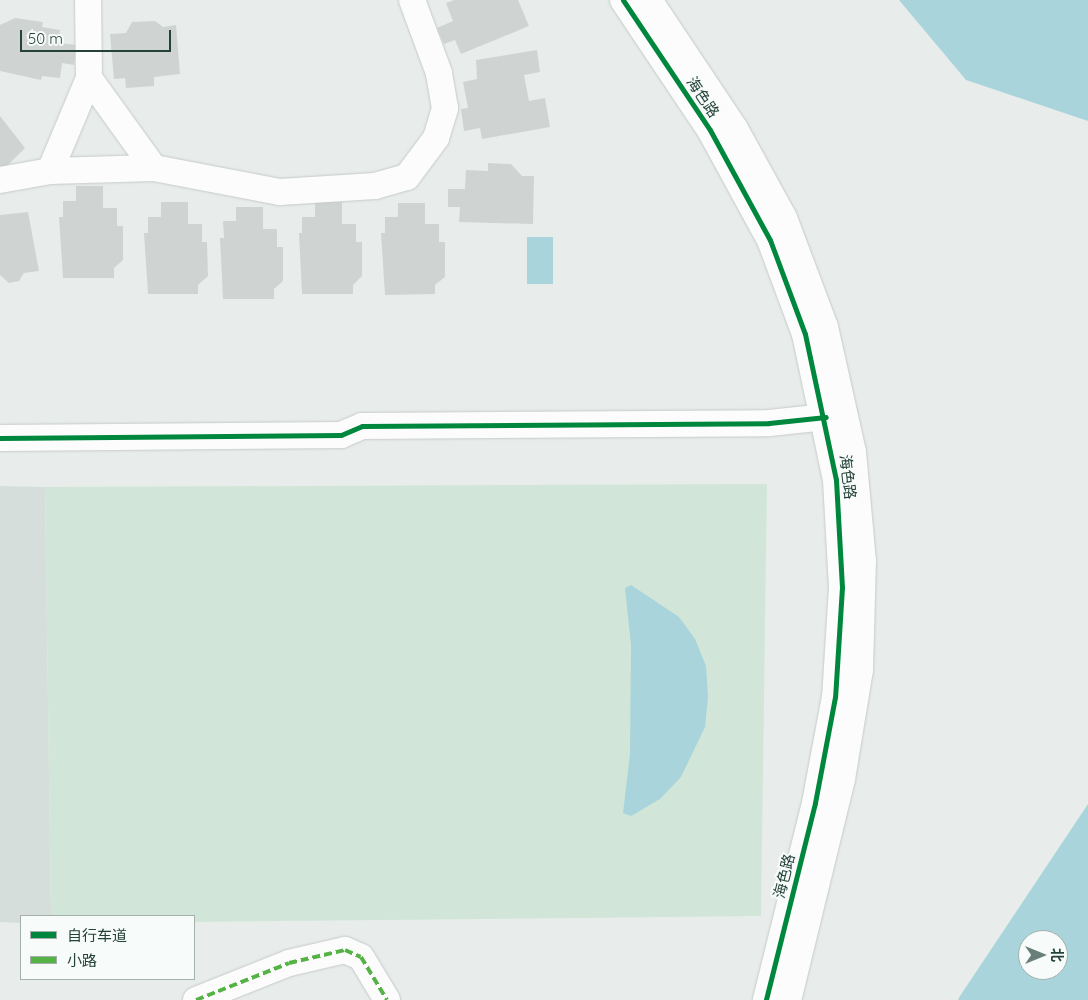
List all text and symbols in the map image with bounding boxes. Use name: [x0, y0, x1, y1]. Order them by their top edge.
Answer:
scale bar: [22, 20, 174, 52]
text: 50 m: [28, 29, 63, 48]
street label: 海色路: [683, 73, 723, 121]
street label: 海色路: [836, 454, 860, 500]
street label: 海色路: [770, 852, 798, 900]
legend: [20, 915, 195, 980]
text: 自行车道: [67, 926, 127, 945]
north arrow: [1018, 930, 1068, 980]
text: 北: [1048, 948, 1066, 962]
text: 小路: [67, 951, 97, 970]

